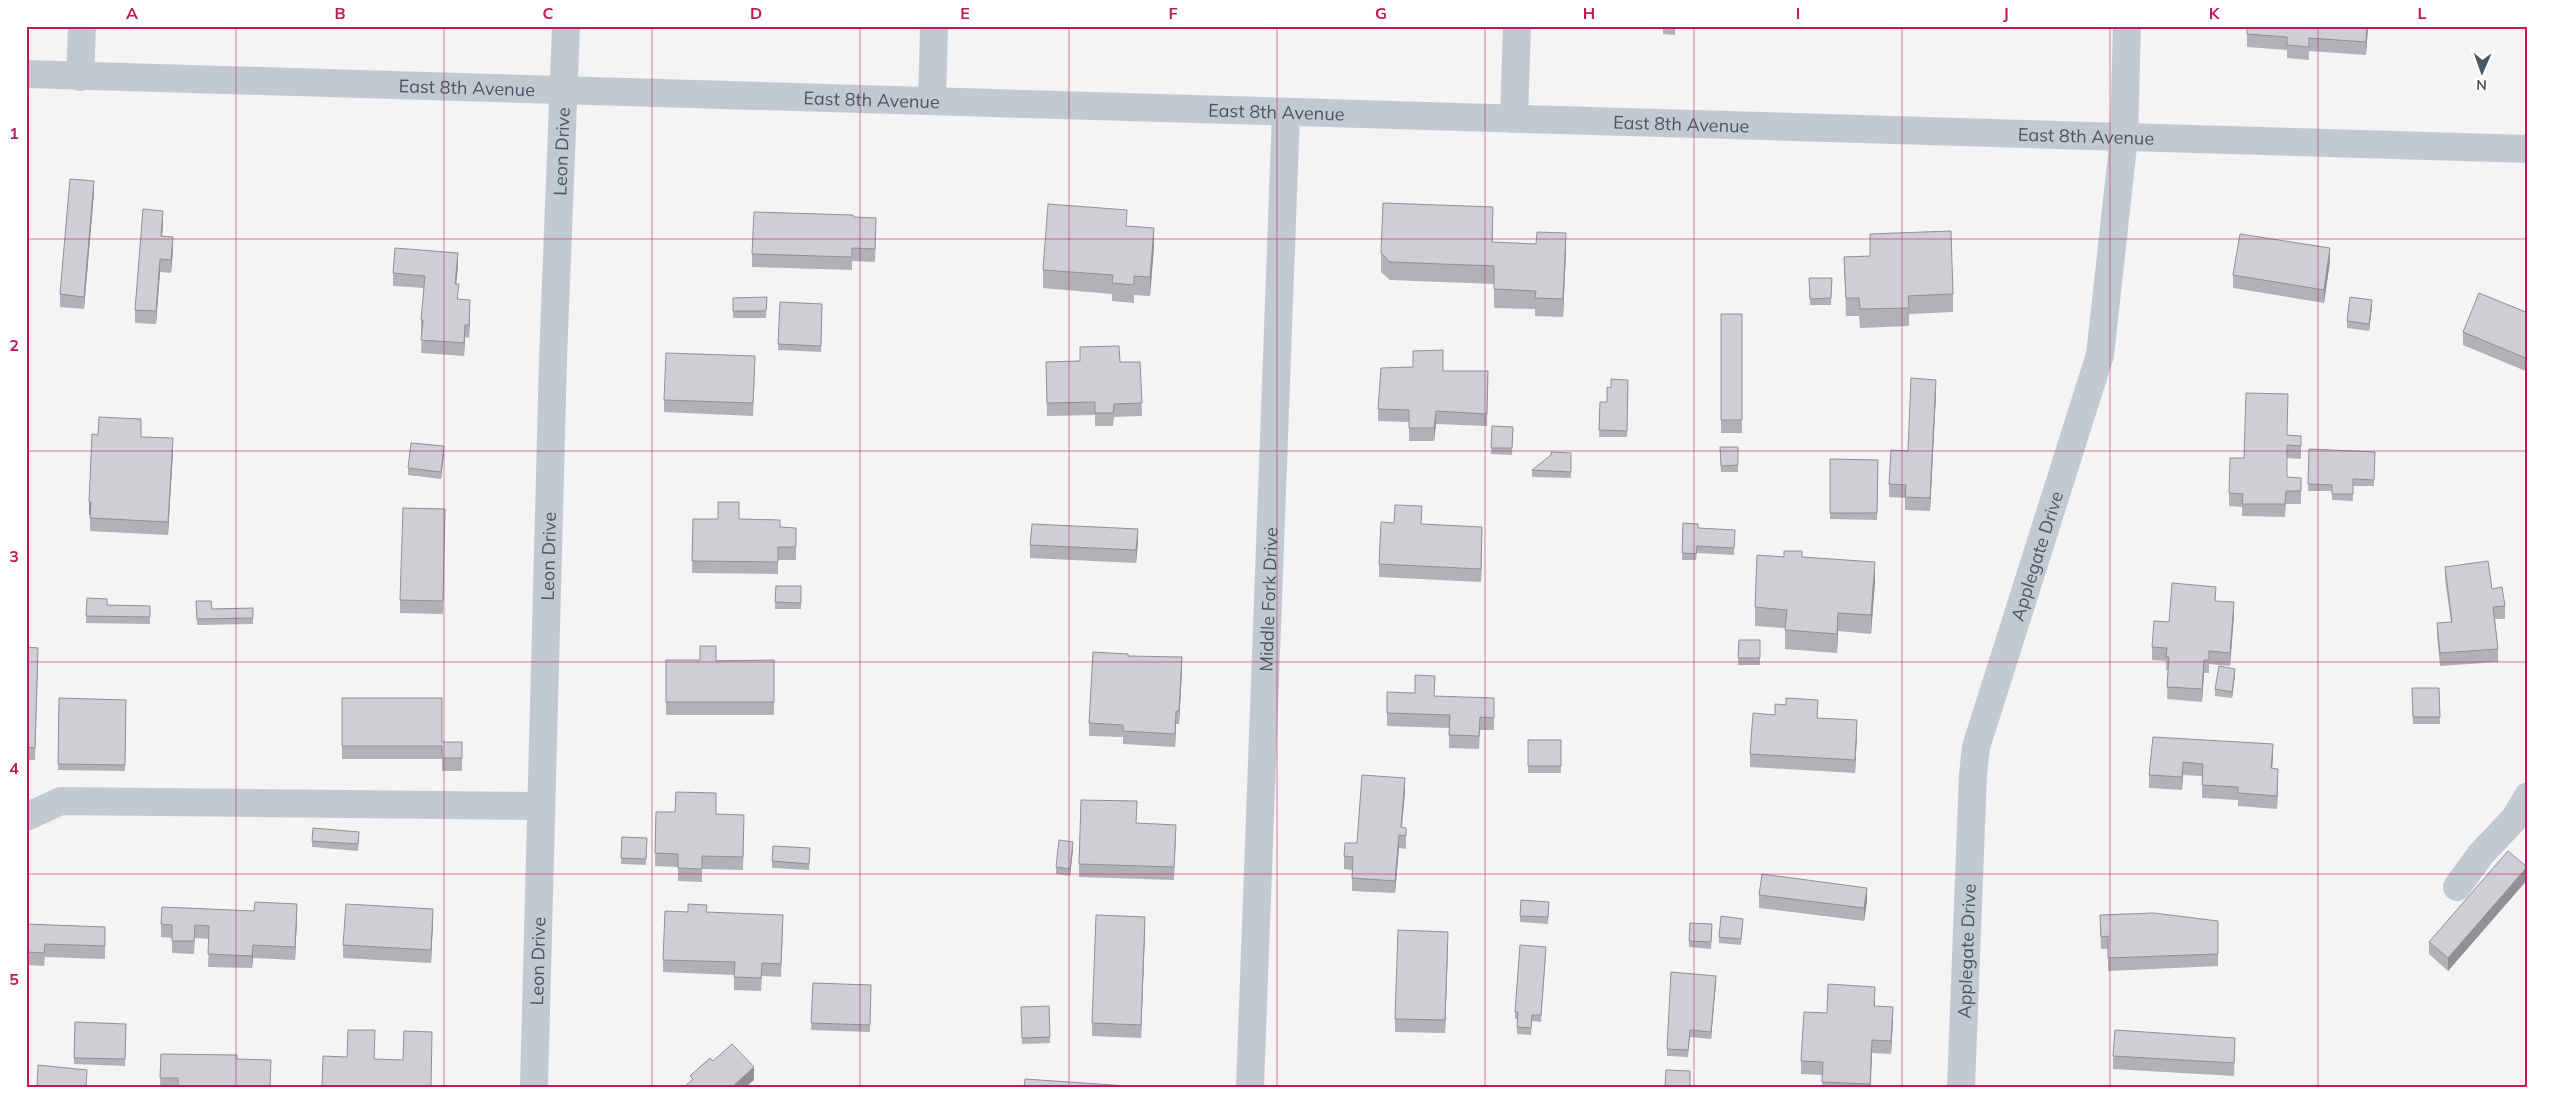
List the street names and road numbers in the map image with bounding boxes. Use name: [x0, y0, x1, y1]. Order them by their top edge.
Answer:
street label: East 8th Avenue: [398, 74, 535, 101]
street label: East 8th Avenue: [803, 86, 940, 113]
street label: East 8th Avenue: [1208, 98, 1345, 125]
street label: Leon Drive: [548, 107, 574, 196]
street label: East 8th Avenue: [1613, 110, 1750, 137]
street label: East 8th Avenue: [2018, 122, 2155, 149]
street label: Applegate Drive: [2005, 488, 2068, 624]
street label: Leon Drive: [535, 512, 561, 601]
street label: Middle Fork Drive: [1254, 527, 1282, 672]
street label: Applegate Drive: [1952, 883, 1980, 1019]
street label: Leon Drive: [525, 916, 550, 1006]

